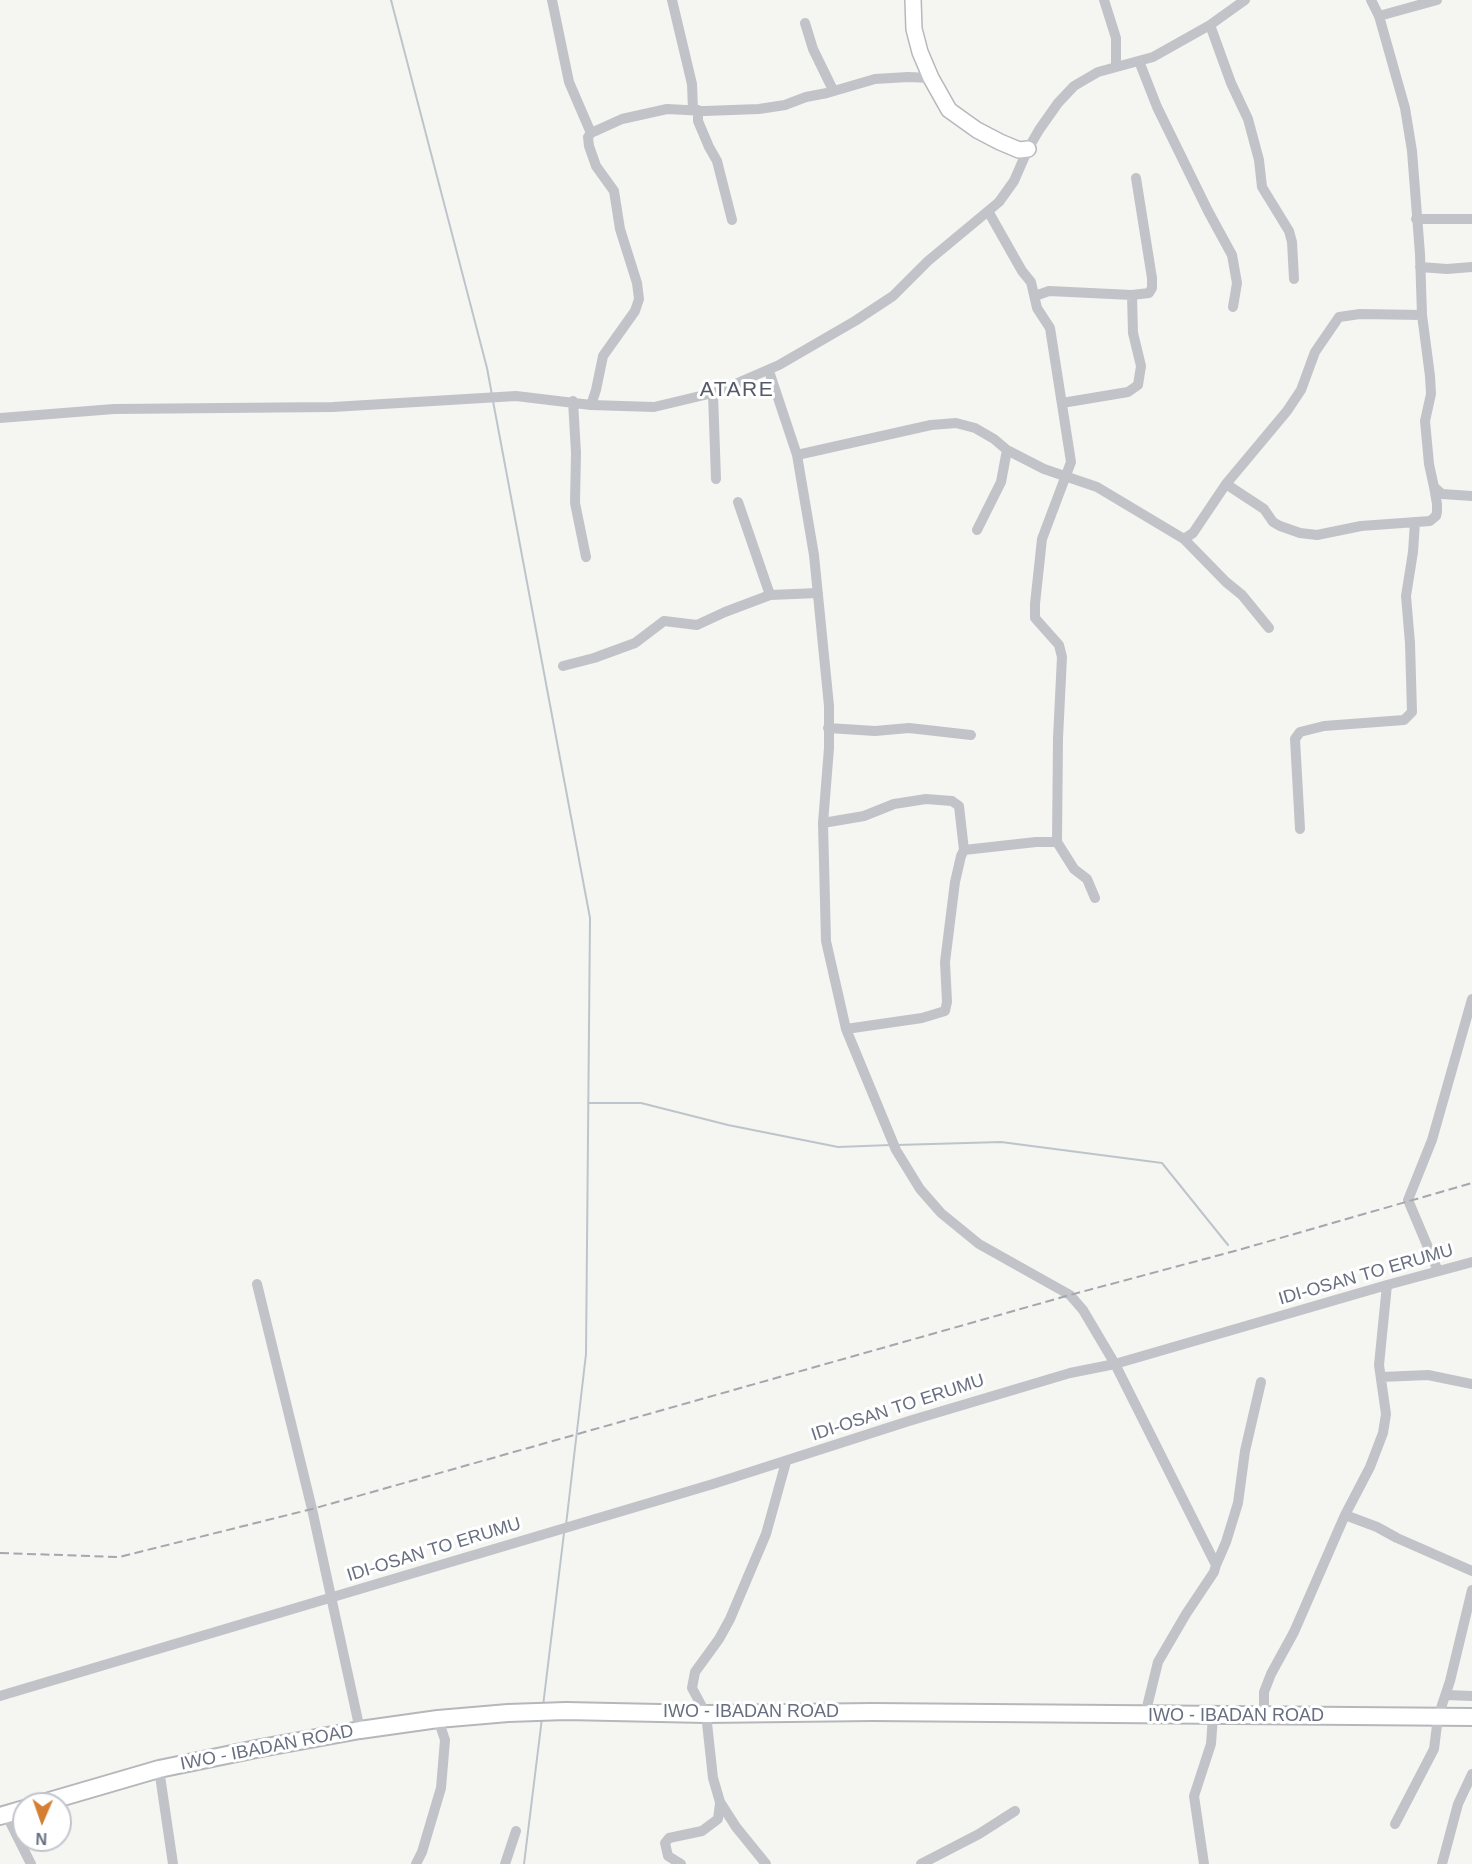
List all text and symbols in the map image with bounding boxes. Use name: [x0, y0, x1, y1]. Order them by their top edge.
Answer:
district label: ATARE: [700, 377, 774, 403]
street label: IDI-OSAN TO ERUMU: [1276, 1240, 1456, 1310]
street label: IDI-OSAN TO ERUMU: [809, 1370, 987, 1446]
street label: IDI-OSAN TO ERUMU: [344, 1513, 524, 1587]
street label: IWO - IBADAN ROAD: [663, 1701, 839, 1723]
street label: IWO - IBADAN ROAD: [1148, 1705, 1324, 1727]
street label: IWO - IBADAN ROAD: [179, 1721, 355, 1775]
north arrow: [12, 1792, 72, 1852]
text: N: [35, 1830, 47, 1847]

